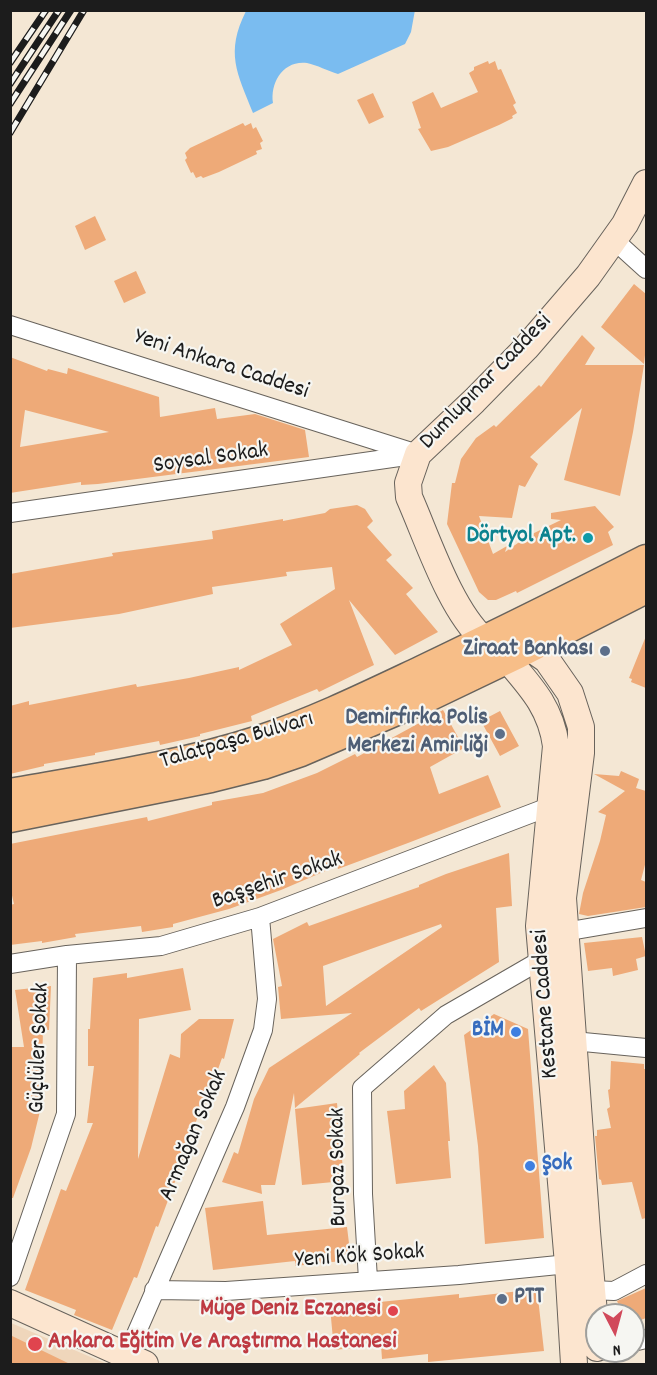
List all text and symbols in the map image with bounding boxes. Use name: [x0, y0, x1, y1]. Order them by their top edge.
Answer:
street label: Dumlupınar Caddesi: [415, 309, 559, 457]
street label: Yeni Ankara Caddesi: [130, 324, 312, 408]
street label: Soysal Sokak: [152, 438, 270, 482]
place label: Dörtyol Apt.: [467, 524, 576, 552]
marker: Dörtyol Apt.: [581, 531, 595, 545]
place label: Ziraat Bankası: [463, 637, 593, 665]
marker: Ziraat Bankası: [598, 644, 612, 658]
street label: Talatpaşa Bulvarı: [157, 706, 317, 778]
place label: Demirfırka Polis Merkezi Amirliği: [345, 706, 488, 762]
marker: Demirfırka Polis Merkezi Amirliği: [493, 727, 507, 741]
street label: Başşehir Sokak: [209, 846, 347, 918]
street label: Kestane Caddesi: [527, 928, 567, 1080]
street label: Güçlüler Sokak: [24, 982, 58, 1114]
place label: BİM: [472, 1018, 504, 1046]
marker: BİM: [509, 1025, 523, 1039]
street label: Armağan Sokak: [154, 1066, 236, 1206]
street label: Burgaz Sokak: [325, 1107, 355, 1227]
place label: Şok: [542, 1152, 572, 1180]
marker: Şok: [523, 1159, 537, 1173]
street label: Yeni Kök Sokak: [294, 1239, 426, 1277]
place label: PTT: [514, 1285, 544, 1313]
marker: PTT: [495, 1292, 509, 1306]
place label: Müge Deniz Eczanesi: [200, 1297, 381, 1325]
north arrow: [585, 1303, 645, 1363]
marker: Müge Deniz Eczanesi: [386, 1304, 400, 1318]
place label: Ankara Eğitim Ve Araştırma Hastanesi: [48, 1330, 397, 1358]
marker: Ankara Eğitim Ve Araştırma Hastanesi: [26, 1335, 44, 1353]
text: N: [612, 1338, 622, 1361]

